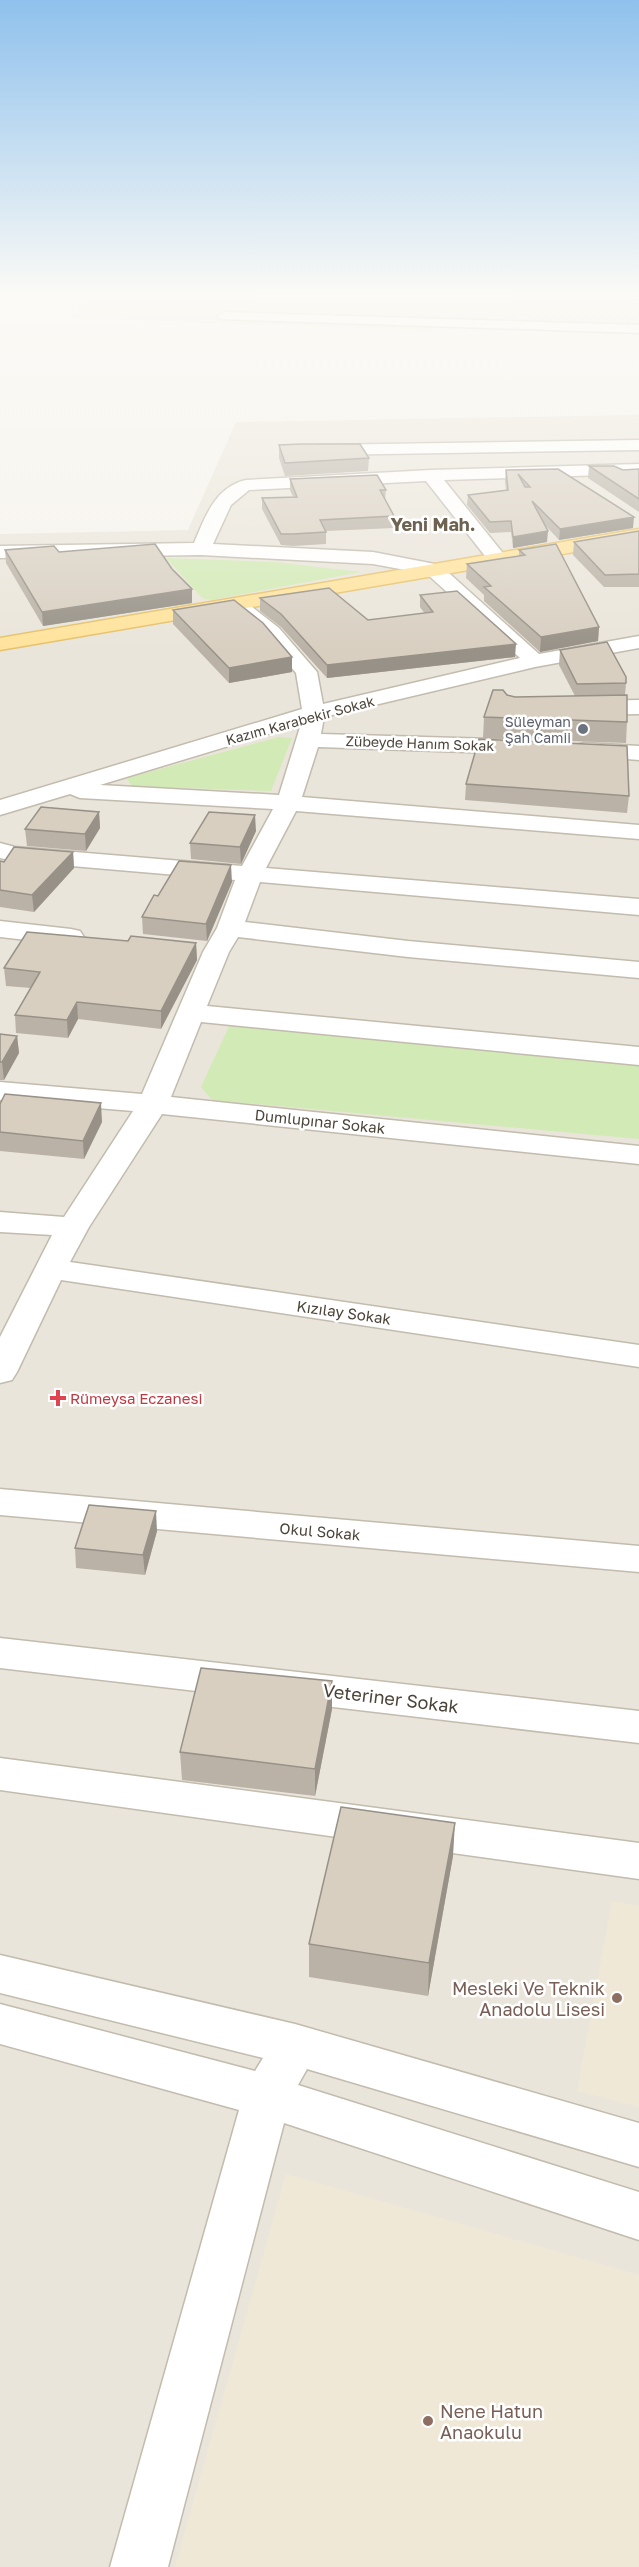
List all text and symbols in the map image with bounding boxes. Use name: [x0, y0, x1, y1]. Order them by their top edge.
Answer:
district label: Yeni Mah.: [390, 513, 476, 535]
street label: Kazım Karabekir Sokak: [224, 692, 376, 748]
place label: Süleyman Şah Camii: [505, 713, 571, 746]
marker: Süleyman Şah Camii: [576, 722, 590, 736]
street label: Zübeyde Hanım Sokak: [345, 732, 495, 754]
street label: Dumlupınar Sokak: [254, 1105, 387, 1137]
street label: Kızılay Sokak: [296, 1296, 393, 1328]
place label: Rümeysa Eczanesi: [70, 1389, 202, 1407]
marker: Rümeysa Eczanesi: [51, 1391, 65, 1405]
street label: Okul Sokak: [279, 1519, 362, 1544]
street label: Veteriner Sokak: [322, 1679, 460, 1717]
place label: Mesleki Ve Teknik Anadolu Lisesi: [452, 1977, 605, 2020]
marker: Mesleki Ve Teknik Anadolu Lisesi: [610, 1991, 624, 2005]
place label: Nene Hatun Anaokulu: [440, 2400, 543, 2443]
marker: Nene Hatun Anaokulu: [421, 2414, 435, 2428]

